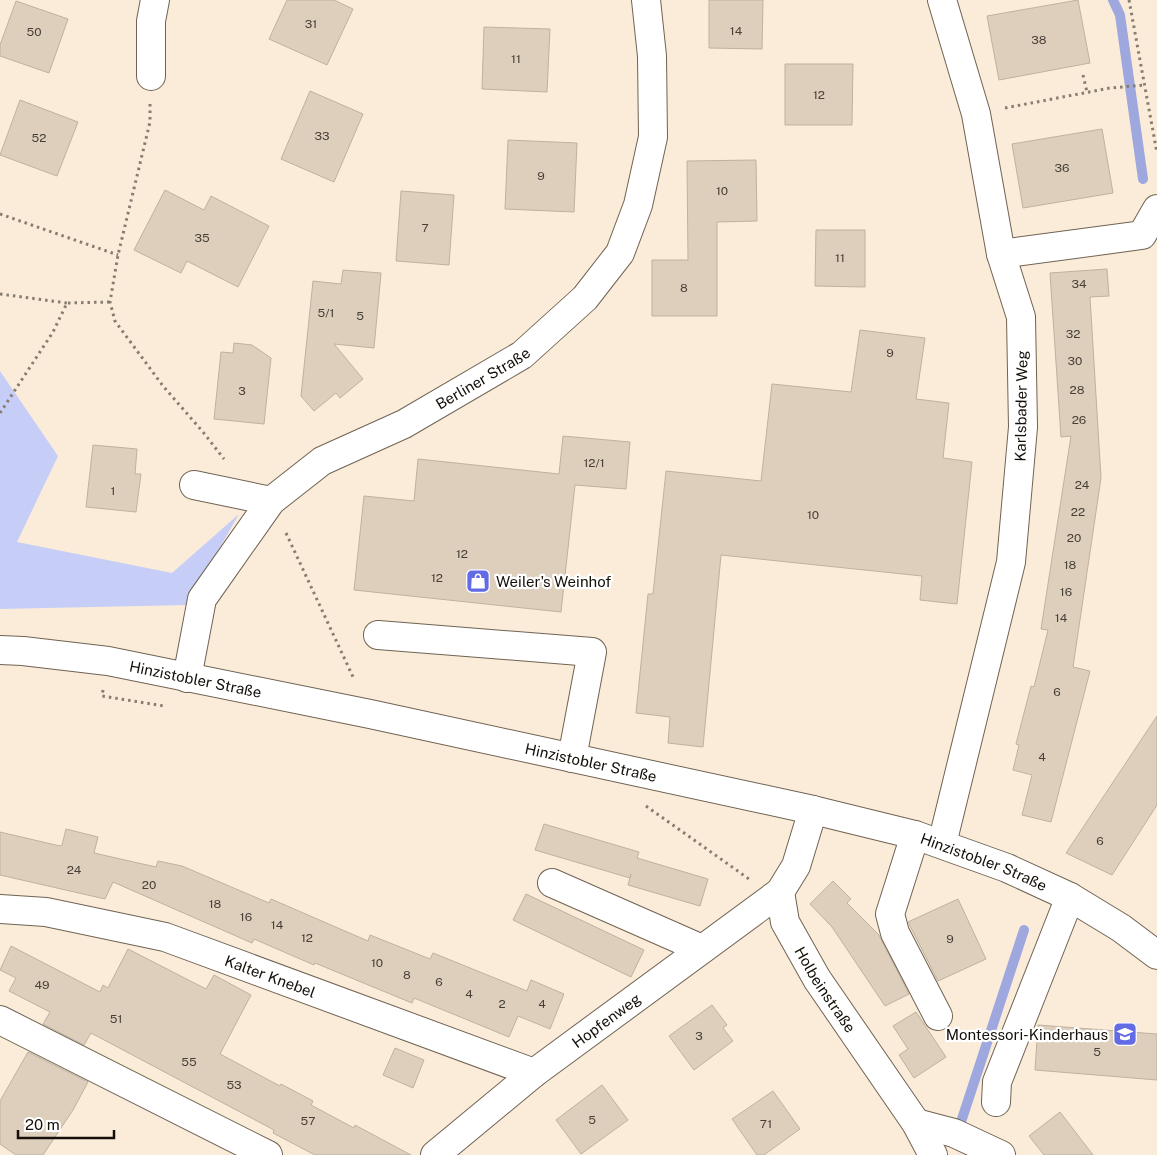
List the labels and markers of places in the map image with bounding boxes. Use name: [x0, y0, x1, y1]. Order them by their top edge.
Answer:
shop icon: Weiler's Weinhof: [465, 568, 491, 594]
place label: Weiler's Weinhof: [496, 573, 611, 590]
school or university icon: Montessori-Kinderhaus: [1112, 1021, 1138, 1047]
place label: Montessori-Kinderhaus: [946, 1026, 1108, 1043]

